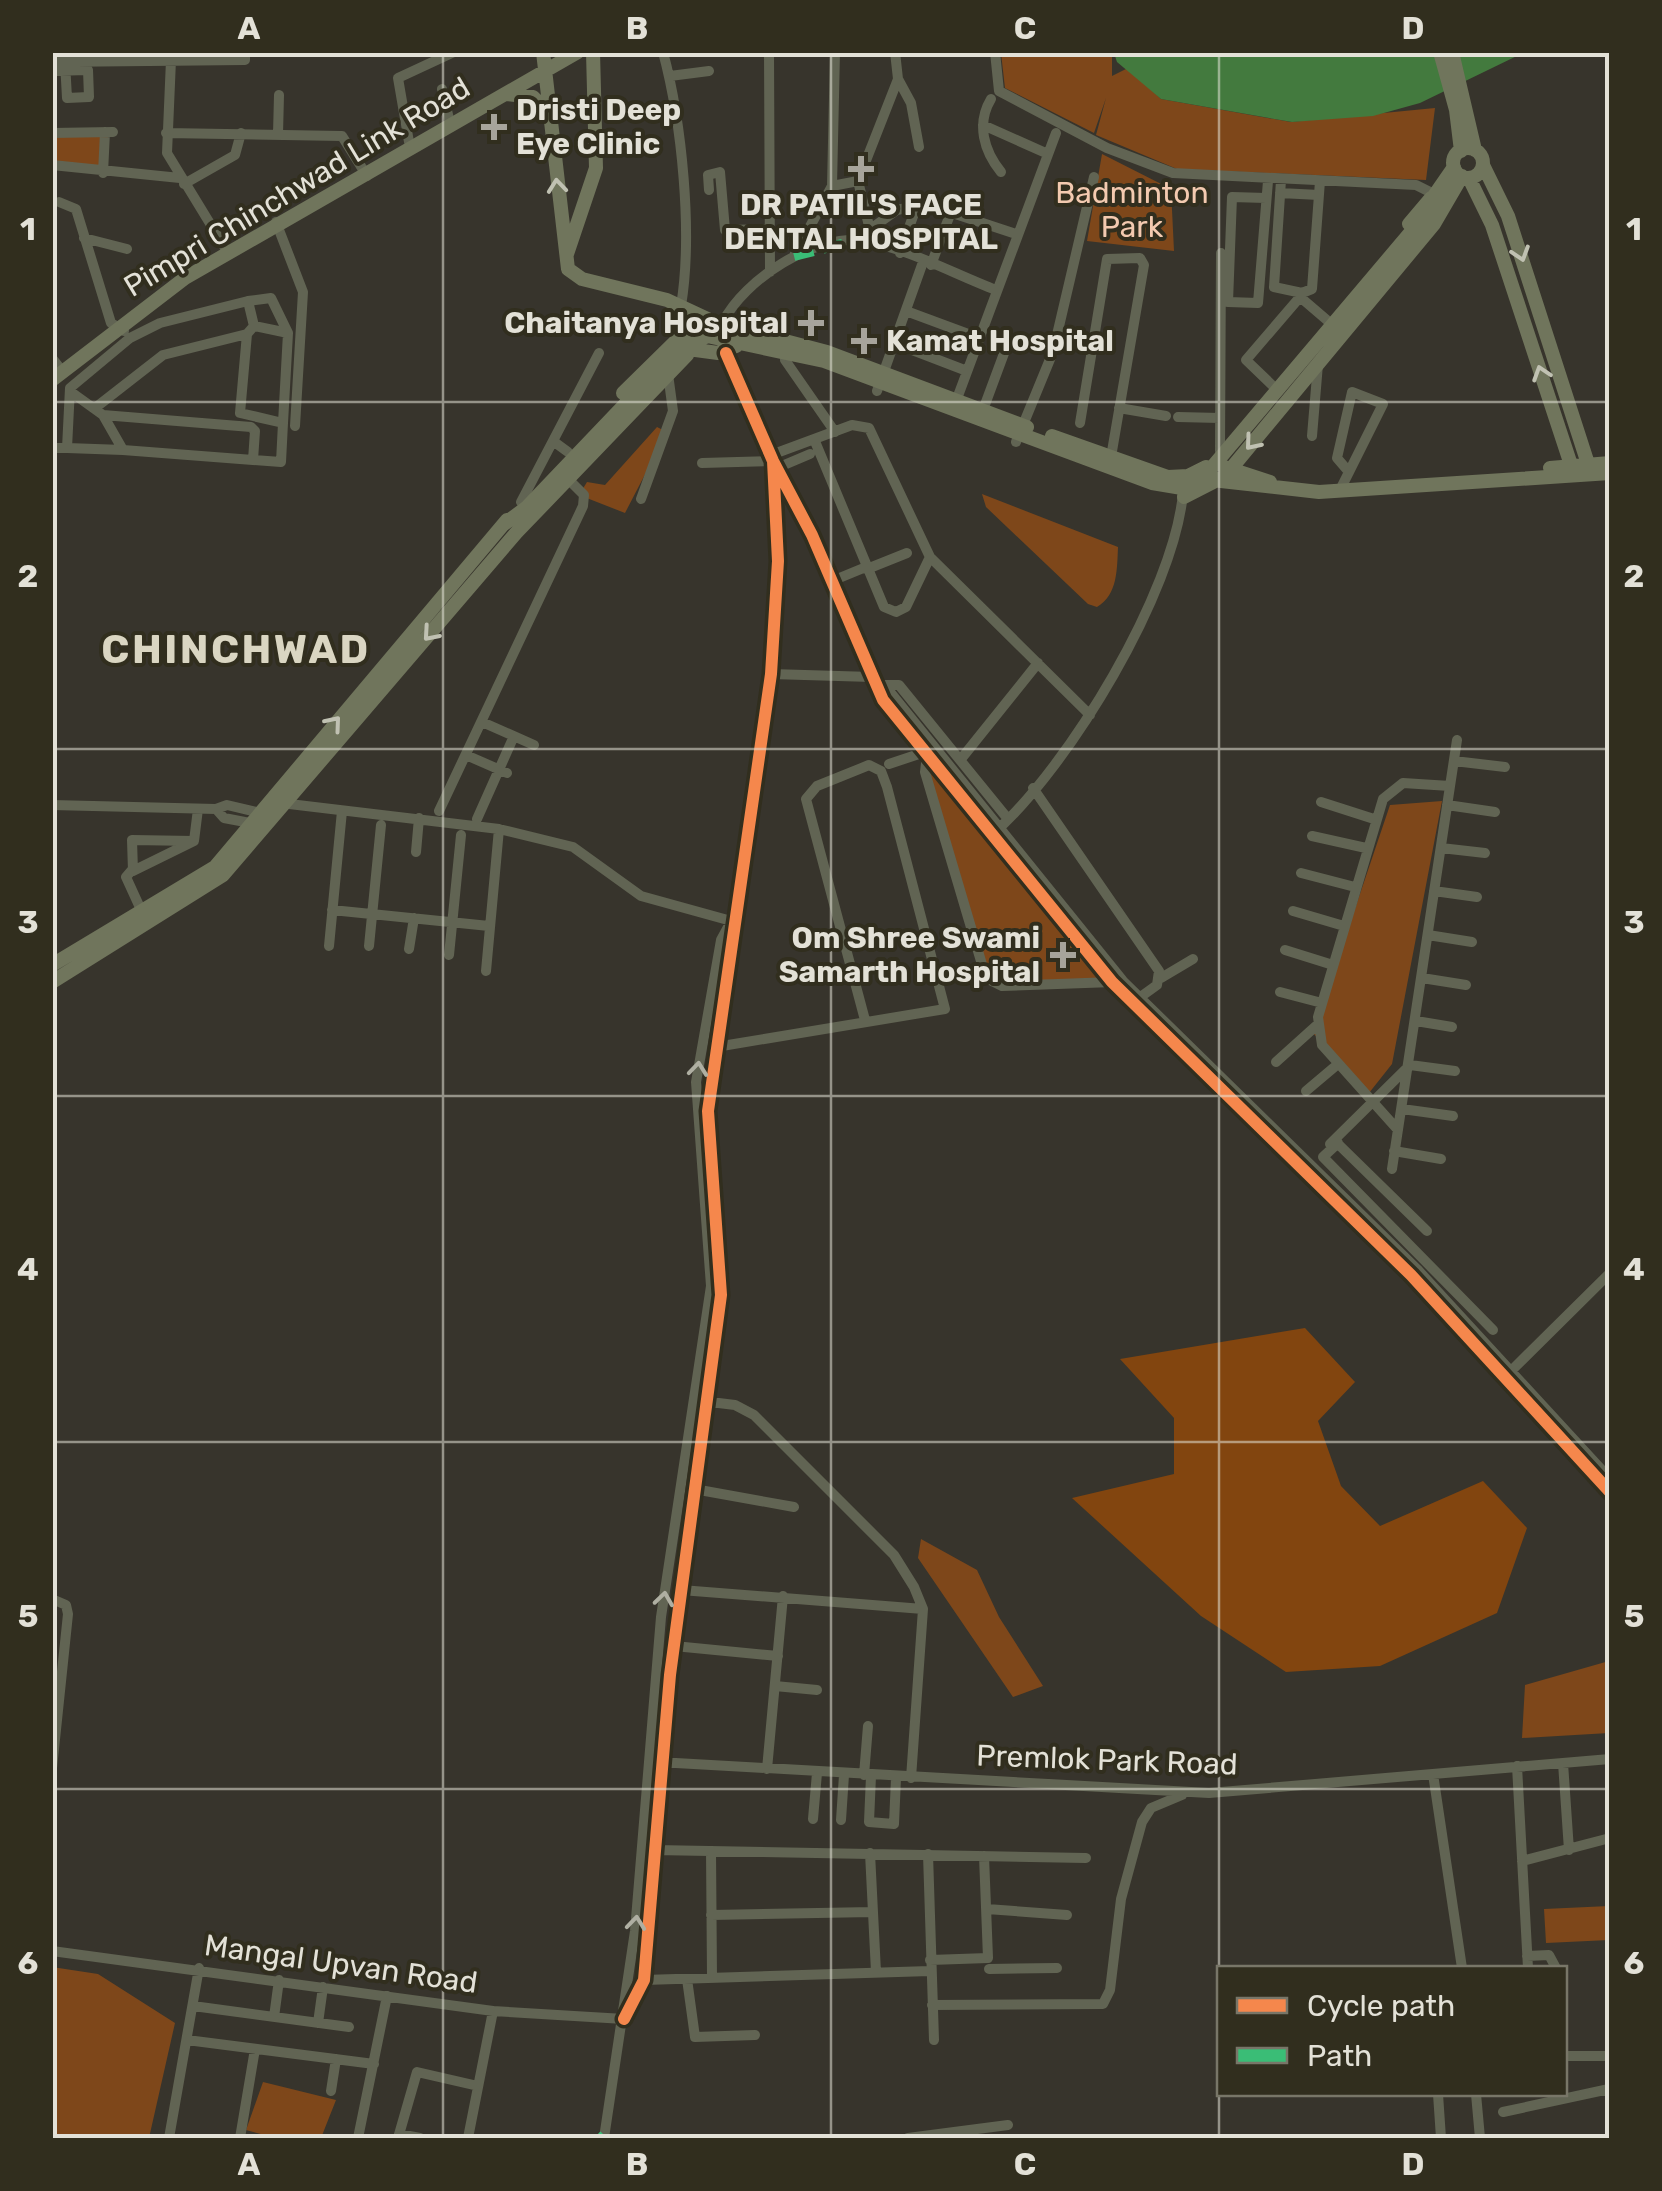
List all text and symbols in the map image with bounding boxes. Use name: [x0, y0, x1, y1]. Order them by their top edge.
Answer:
text: A: [238, 9, 261, 47]
text: B: [626, 9, 648, 47]
text: C: [1014, 9, 1036, 47]
text: D: [1402, 9, 1424, 47]
street label: Pimpri Chinchwad Link Road: [118, 69, 476, 305]
place label: Dristi Deep Eye Clinic: [516, 92, 681, 162]
marker: Dristi Deep Eye Clinic: [481, 114, 507, 140]
marker: DR PATIL'S FACE DENTAL HOSPITAL: [848, 156, 874, 182]
park label: Badminton Park: [1055, 175, 1209, 245]
one-way arrow: [547, 177, 568, 193]
place label: DR PATIL'S FACE DENTAL HOSPITAL: [724, 187, 998, 257]
text: 1: [20, 210, 36, 248]
text: 1: [1626, 210, 1642, 248]
one-way arrow: [1509, 245, 1529, 262]
place label: Chaitanya Hospital: [504, 305, 788, 341]
marker: Chaitanya Hospital: [798, 310, 824, 336]
place label: Kamat Hospital: [886, 323, 1114, 359]
marker: Kamat Hospital: [851, 328, 877, 354]
one-way arrow: [1532, 366, 1552, 383]
one-way arrow: [1246, 431, 1264, 449]
text: 2: [18, 557, 38, 595]
text: 2: [1624, 557, 1644, 595]
one-way arrow: [424, 622, 442, 641]
district label: CHINCHWAD: [101, 626, 371, 673]
one-way arrow: [323, 716, 341, 735]
text: 3: [17, 903, 39, 941]
text: 3: [1623, 903, 1645, 941]
place label: Om Shree Swami Samarth Hospital: [779, 920, 1040, 990]
marker: Om Shree Swami Samarth Hospital: [1050, 942, 1076, 968]
one-way arrow: [687, 1060, 708, 1076]
text: 4: [17, 1250, 39, 1288]
text: 4: [1623, 1250, 1645, 1288]
one-way arrow: [652, 1591, 673, 1608]
text: 5: [18, 1597, 38, 1635]
text: 5: [1624, 1597, 1644, 1635]
street label: Premlok Park Road: [976, 1737, 1238, 1783]
one-way arrow: [625, 1915, 646, 1931]
street label: Mangal Upvan Road: [202, 1927, 480, 2001]
text: 6: [18, 1944, 38, 1982]
text: 6: [1624, 1944, 1644, 1982]
legend: [1217, 1966, 1567, 2096]
text: Cycle path: [1307, 1988, 1455, 2024]
text: Path: [1307, 2038, 1372, 2074]
text: A: [238, 2145, 261, 2183]
text: B: [626, 2145, 648, 2183]
text: C: [1014, 2145, 1036, 2183]
text: D: [1402, 2145, 1424, 2183]

